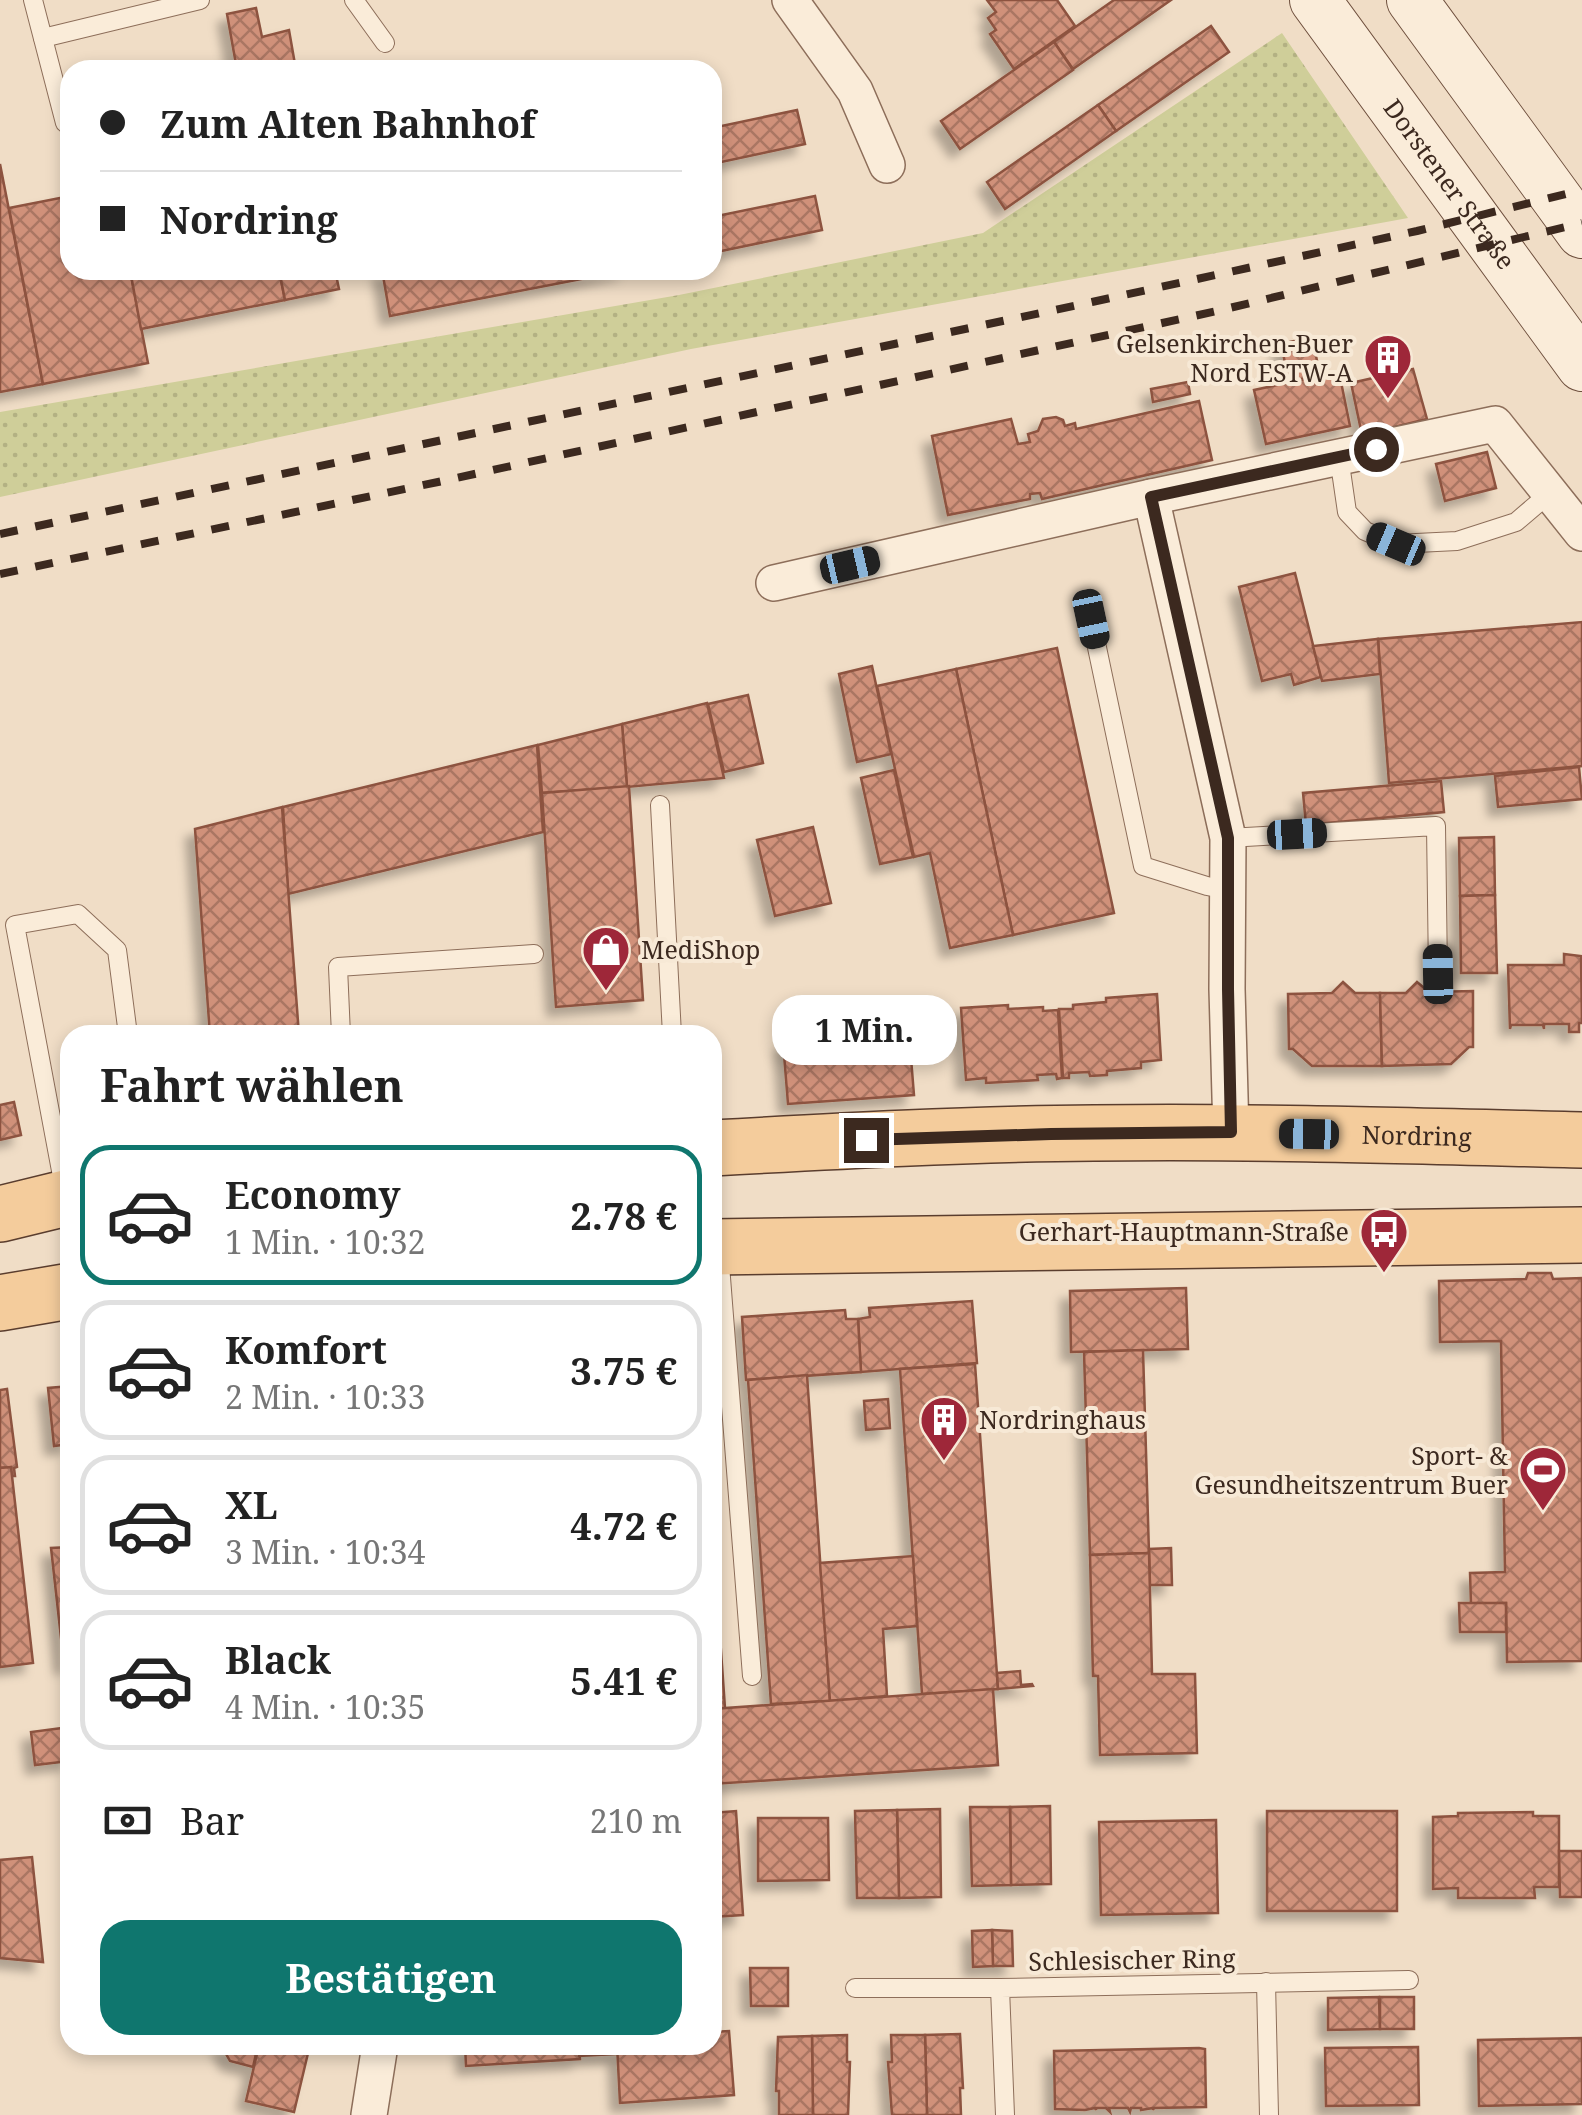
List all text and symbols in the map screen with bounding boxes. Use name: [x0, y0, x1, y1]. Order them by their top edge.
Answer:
street label: Dorstener Straße: [1377, 92, 1524, 276]
text: Zum Alten Bahnhof: [160, 97, 536, 149]
text: Nordring: [160, 193, 338, 245]
place label: Gelsenkirchen-Buer Nord ESTW-A: [1116, 326, 1353, 389]
building icon: Gelsenkirchen-Buer Nord ESTW-A: [1362, 332, 1414, 400]
route start: [1354, 427, 1399, 472]
car: [1363, 518, 1429, 570]
car: [817, 544, 883, 586]
car: [1070, 587, 1112, 651]
car: [1266, 817, 1328, 851]
shop icon: MediShop: [580, 924, 632, 992]
place label: MediShop: [641, 932, 760, 966]
car: [1422, 944, 1454, 1004]
callout: 1 Min.: [774, 995, 958, 1065]
text: 1 Min.: [815, 1008, 914, 1051]
text: Fahrt wählen: [100, 1054, 404, 1115]
street label: Nordring: [1361, 1117, 1473, 1153]
route end: [844, 1118, 889, 1163]
car: [1279, 1118, 1339, 1150]
text: Economy: [225, 1168, 401, 1220]
icon: car: [105, 1170, 195, 1260]
text: 2.78 €: [570, 1189, 677, 1241]
bus stop icon: Gerhart-Hauptmann-Straße: [1358, 1206, 1410, 1274]
place label: Gerhart-Hauptmann-Straße: [1019, 1214, 1349, 1248]
text: 1 Min. · 10:32: [225, 1220, 425, 1263]
text: Komfort: [225, 1323, 387, 1375]
icon: car: [105, 1325, 195, 1415]
text: 3.75 €: [570, 1344, 677, 1396]
text: 2 Min. · 10:33: [225, 1375, 425, 1418]
building icon: Nordringhaus: [918, 1394, 970, 1462]
place label: Nordringhaus: [979, 1402, 1146, 1436]
place label: Sport- & Gesundheitszentrum Buer: [1195, 1438, 1508, 1501]
sports icon: Sport- & Gesundheitszentrum Buer: [1517, 1444, 1569, 1512]
text: XL: [225, 1478, 278, 1530]
icon: car: [105, 1480, 195, 1570]
text: 4.72 €: [570, 1499, 677, 1551]
text: 3 Min. · 10:34: [225, 1530, 425, 1573]
text: Black: [225, 1633, 331, 1685]
icon: car: [105, 1635, 195, 1725]
text: 5.41 €: [570, 1654, 677, 1706]
text: 4 Min. · 10:35: [225, 1685, 425, 1728]
icon: cash: [100, 1793, 155, 1848]
text: Bar: [180, 1794, 244, 1846]
text: 210 m: [590, 1799, 682, 1842]
button: Bestätigen: [100, 1920, 682, 2035]
street label: Schlesischer Ring: [1028, 1940, 1236, 1978]

